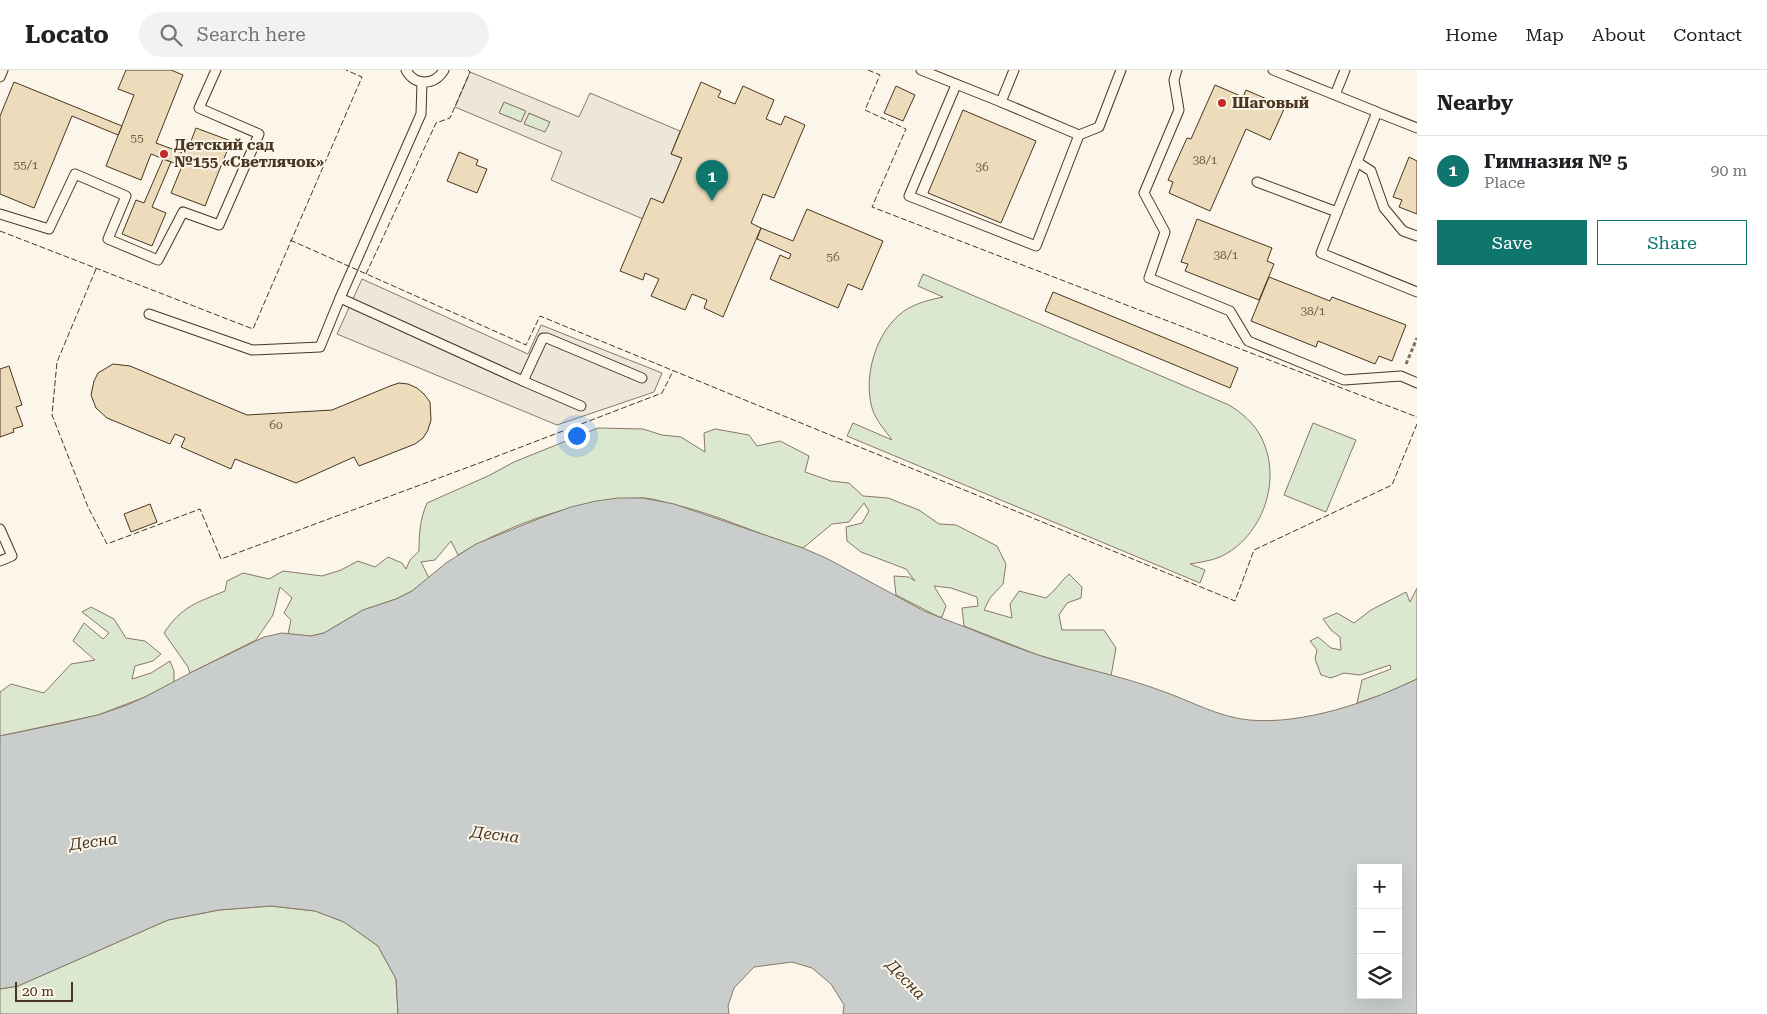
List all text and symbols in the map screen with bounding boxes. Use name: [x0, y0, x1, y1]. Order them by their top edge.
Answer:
search box: [139, 12, 489, 57]
text: Locato: [25, 21, 109, 49]
icon: search: [157, 21, 185, 49]
text: Search here: [197, 23, 306, 46]
text: Home: [1445, 24, 1497, 45]
text: Map: [1525, 24, 1564, 45]
text: About: [1592, 24, 1645, 45]
text: Contact: [1673, 24, 1742, 45]
text: Nearby: [1437, 91, 1513, 115]
place label: Шаговый: [1232, 94, 1309, 112]
marker: Шаговый: [1216, 97, 1228, 109]
house number: 55: [130, 131, 144, 145]
place label: Детский сад №155 «Светлячок»: [174, 136, 324, 171]
marker: Детский сад №155 «Светлячок»: [158, 148, 170, 160]
text: Гимназия № 5: [1484, 150, 1628, 173]
house number: 38/1: [1192, 153, 1218, 167]
house number: 55/1: [13, 158, 39, 172]
pin: 1: [696, 160, 728, 201]
house number: 36: [975, 160, 989, 174]
text: 1: [1449, 161, 1457, 180]
text: 90 m: [1710, 161, 1747, 180]
text: Place: [1484, 173, 1525, 192]
button: Save: [1437, 220, 1587, 265]
button: Share: [1597, 220, 1747, 265]
house number: 38/1: [1213, 248, 1239, 262]
house number: 56: [826, 250, 840, 264]
house number: 38/1: [1300, 304, 1326, 318]
house number: 60: [269, 418, 283, 432]
your location: [564, 423, 590, 449]
water label: Десна: [469, 822, 521, 847]
water label: Десна: [67, 829, 119, 854]
map controls: [1357, 864, 1402, 999]
button: +: [1357, 864, 1402, 909]
button: −: [1357, 909, 1402, 954]
water label: Десна: [881, 954, 930, 1004]
button: layers: [1357, 954, 1402, 999]
scale bar: [15, 979, 72, 1002]
text: 20 m: [22, 983, 54, 999]

